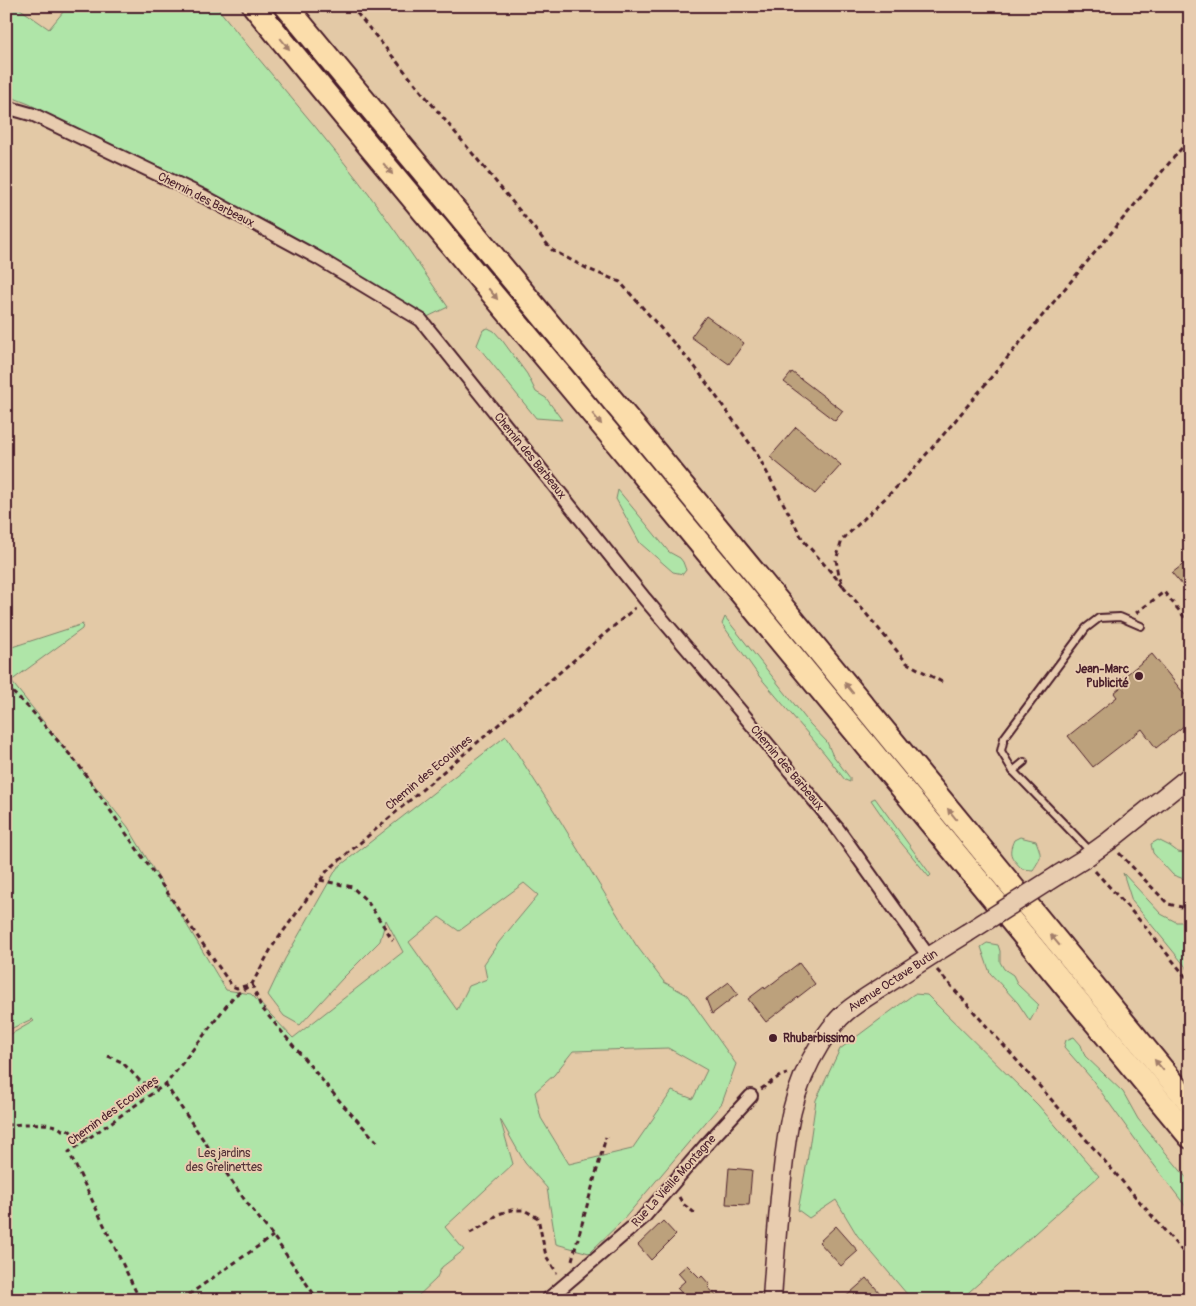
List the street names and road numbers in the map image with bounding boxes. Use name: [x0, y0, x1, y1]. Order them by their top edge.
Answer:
street label: Chemin des Barbeaux: [155, 169, 257, 231]
street label: Chemin des Barbeaux: [491, 410, 569, 502]
street label: Chemin des Barbeaux: [747, 722, 827, 814]
street label: Chemin des Ecoulines: [383, 732, 476, 814]
street label: Avenue Octave Butin: [845, 946, 941, 1016]
street label: Chemin des Ecoulines: [65, 1073, 162, 1149]
street label: Rue La Vieille Montagne: [629, 1132, 719, 1230]

